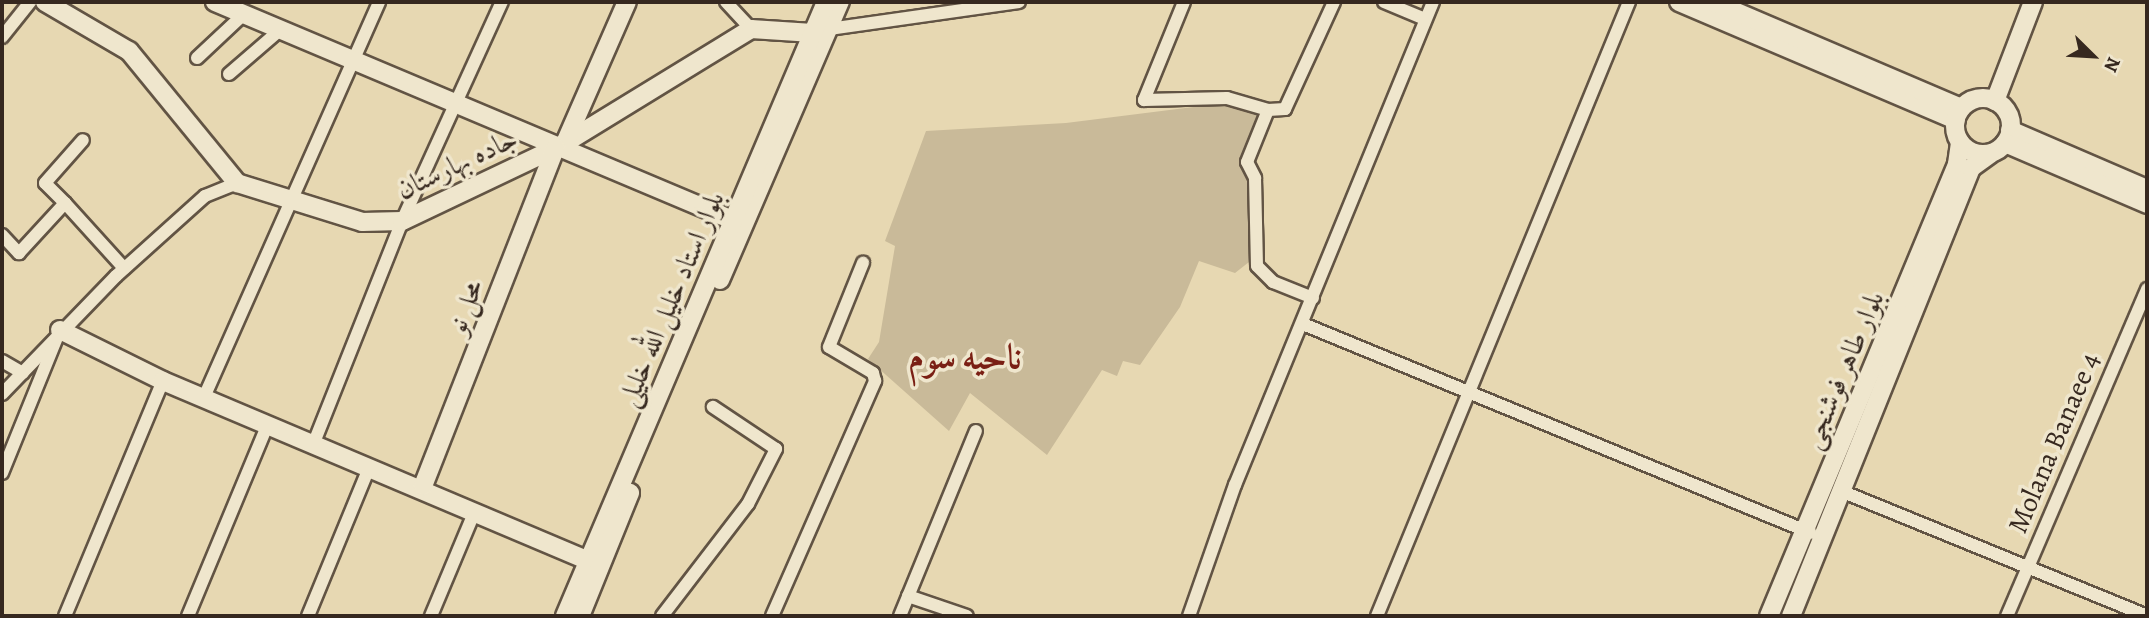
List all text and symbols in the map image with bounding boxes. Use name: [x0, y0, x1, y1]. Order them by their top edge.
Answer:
north arrow: [2058, 21, 2128, 91]
text: N: [2097, 53, 2127, 76]
street label: جاده بهارستان: [391, 121, 523, 207]
street label: بلوار استاد خلیل الله خلیلی: [610, 186, 732, 412]
street label: محل نو: [439, 275, 491, 339]
street label: بلوار طاهر فوشنجی: [1795, 286, 1891, 454]
district label: ناحیه سوم: [908, 335, 1022, 377]
street label: Molana Banaee 4: [2001, 348, 2107, 538]

